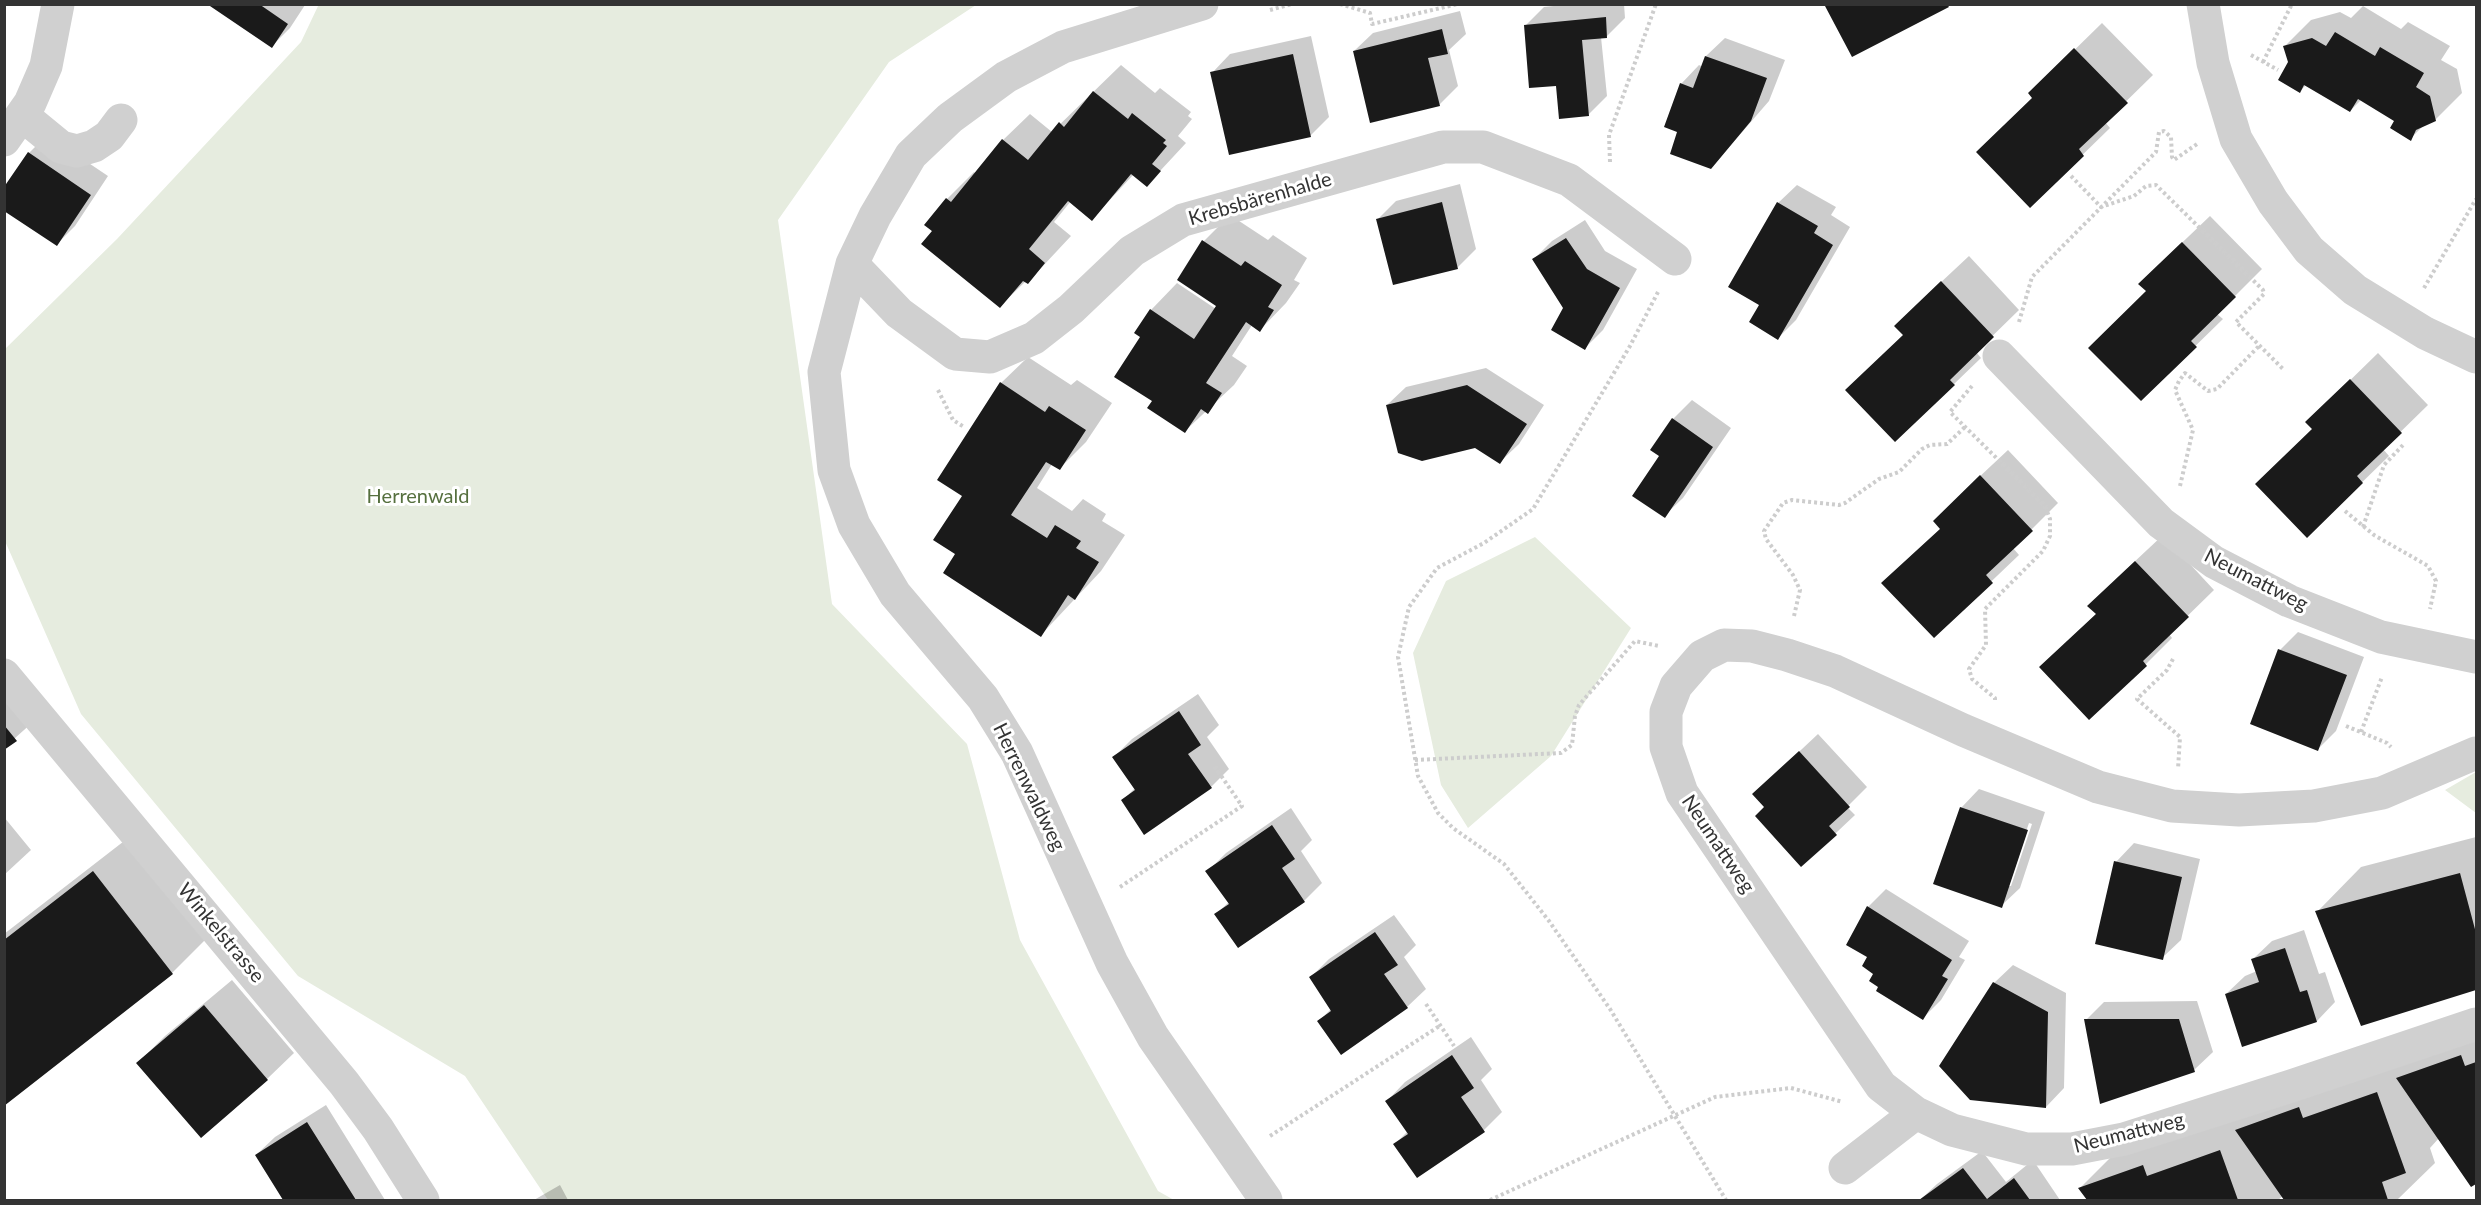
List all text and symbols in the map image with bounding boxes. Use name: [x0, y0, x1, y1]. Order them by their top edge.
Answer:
street label: Krebsbärenhalde: [1186, 167, 1334, 231]
park label: Herrenwald: [367, 485, 469, 509]
street label: Neumattweg: [2200, 544, 2312, 616]
street label: Herrenwaldweg: [988, 719, 1070, 855]
street label: Neumattweg: [1676, 790, 1760, 898]
street label: Winkelstrasse: [173, 878, 269, 988]
street label: Neumattweg: [2071, 1108, 2187, 1158]

